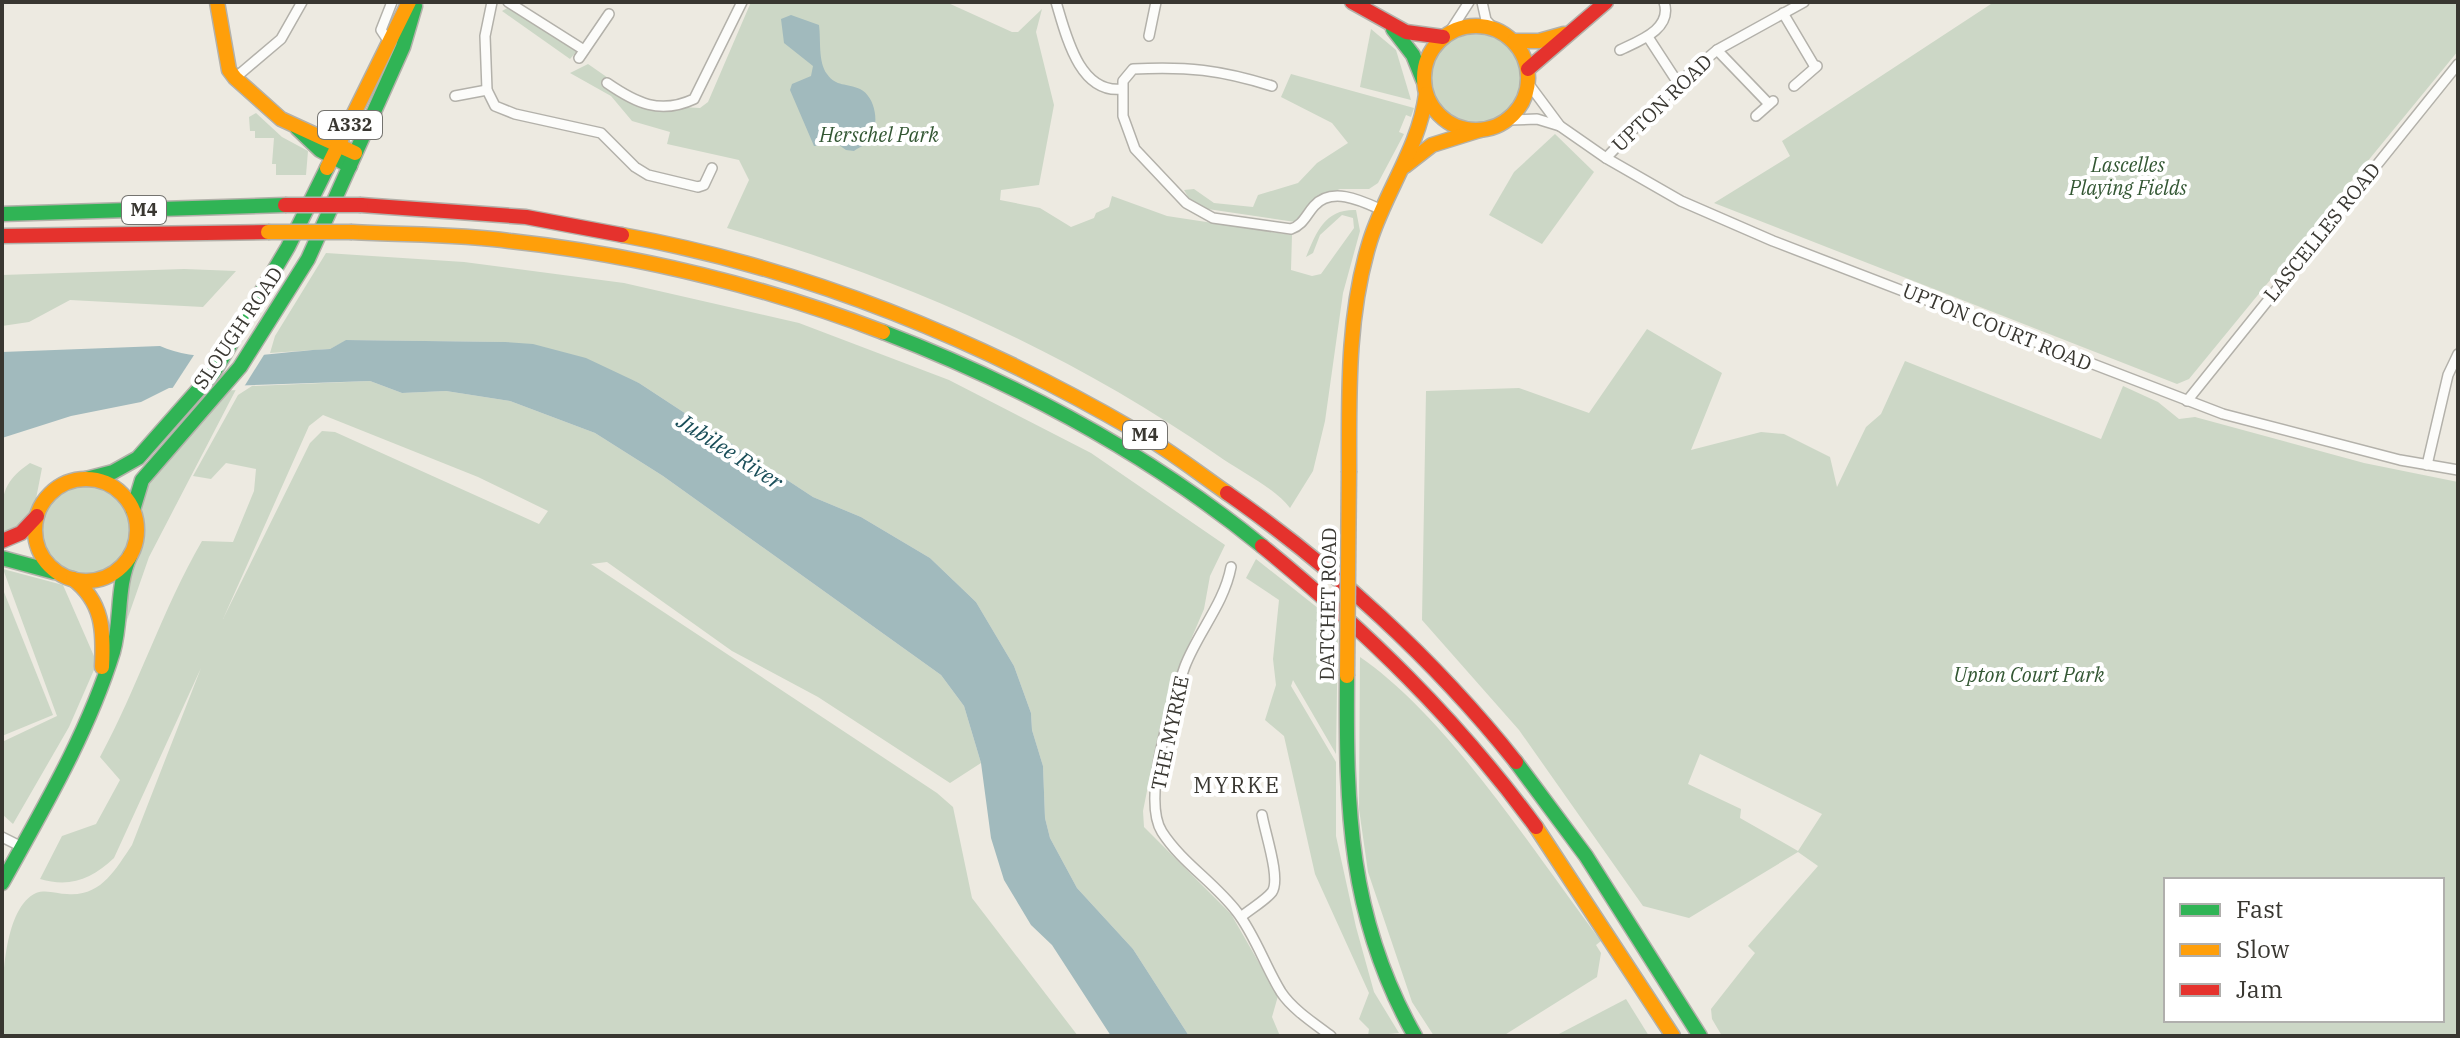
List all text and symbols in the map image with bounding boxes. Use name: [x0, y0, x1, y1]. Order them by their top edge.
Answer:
street label: UPTON ROAD: [1606, 48, 1718, 157]
road number: A332: [318, 111, 382, 139]
park label: Herschel Park: [818, 121, 939, 148]
park label: Lascelles Playing Fields: [2068, 151, 2188, 201]
street label: LASCELLES ROAD: [2257, 157, 2386, 307]
road number: M4: [122, 196, 166, 224]
street label: SLOUGH ROAD: [187, 261, 288, 394]
street label: UPTON COURT ROAD: [1899, 276, 2096, 377]
water label: Jubilee River: [671, 405, 790, 496]
road number: M4: [1123, 421, 1167, 449]
street label: DATCHET ROAD: [1313, 527, 1342, 681]
park label: Upton Court Park: [1953, 661, 2105, 688]
street label: THE MYRKE: [1144, 673, 1195, 793]
district label: MYRKE: [1193, 770, 1281, 799]
legend: [2164, 878, 2444, 1022]
text: Fast: [2236, 893, 2283, 925]
text: Slow: [2236, 933, 2290, 965]
text: Jam: [2236, 973, 2283, 1005]

